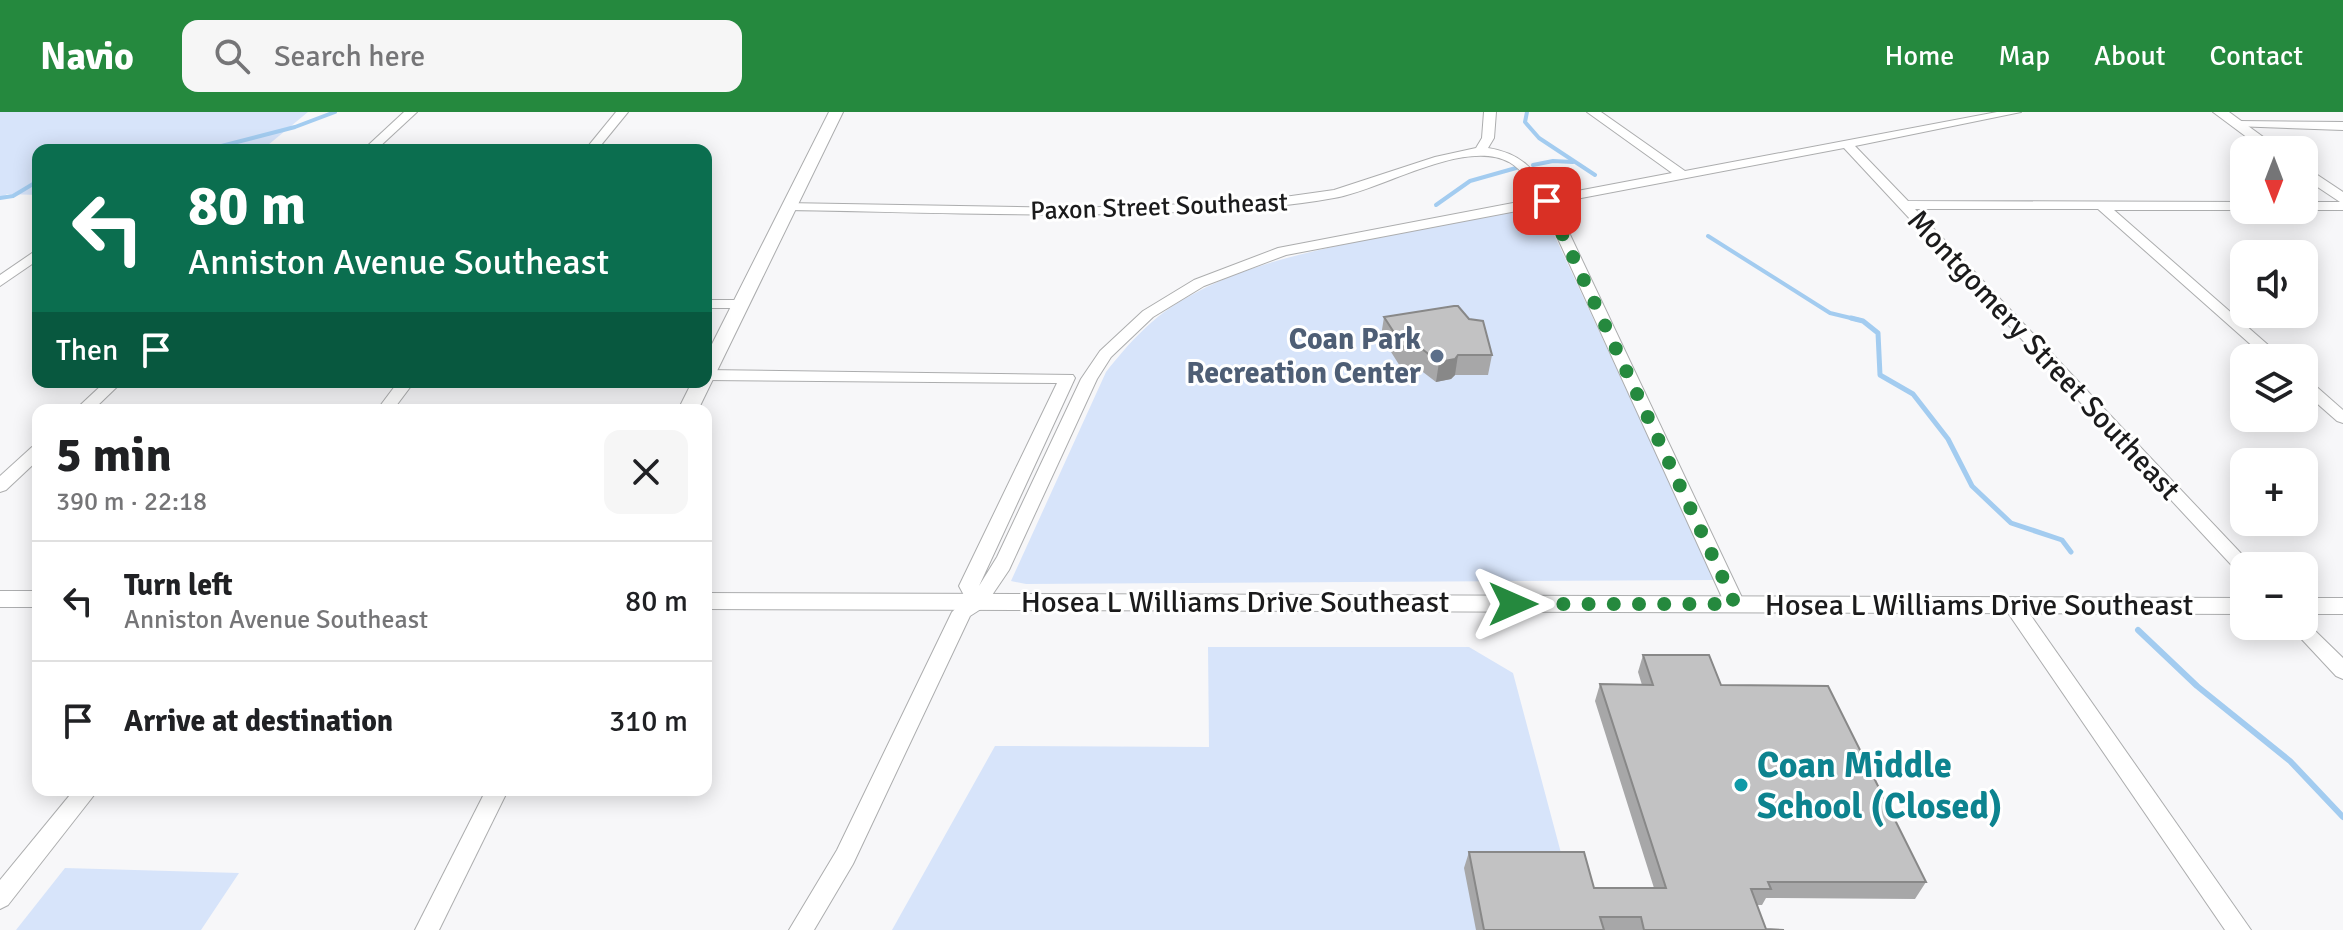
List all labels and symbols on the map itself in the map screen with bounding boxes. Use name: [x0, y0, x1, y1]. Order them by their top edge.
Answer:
north arrow: [2230, 136, 2318, 224]
pin: [1513, 167, 1581, 235]
street label: Paxon Street Southeast: [1030, 187, 1288, 227]
street label: Montgomery Street Southeast: [1899, 202, 2188, 508]
place label: Coan Park Recreation Center: [1186, 321, 1421, 392]
marker: Coan Park Recreation Center: [1428, 347, 1446, 365]
position arrow: [1471, 562, 1555, 646]
street label: Hosea L Williams Drive Southeast: [1021, 584, 1449, 621]
street label: Hosea L Williams Drive Southeast: [1765, 587, 2193, 624]
place label: Coan Middle School (Closed): [1757, 743, 2002, 829]
marker: Coan Middle School (Closed): [1732, 776, 1750, 794]

